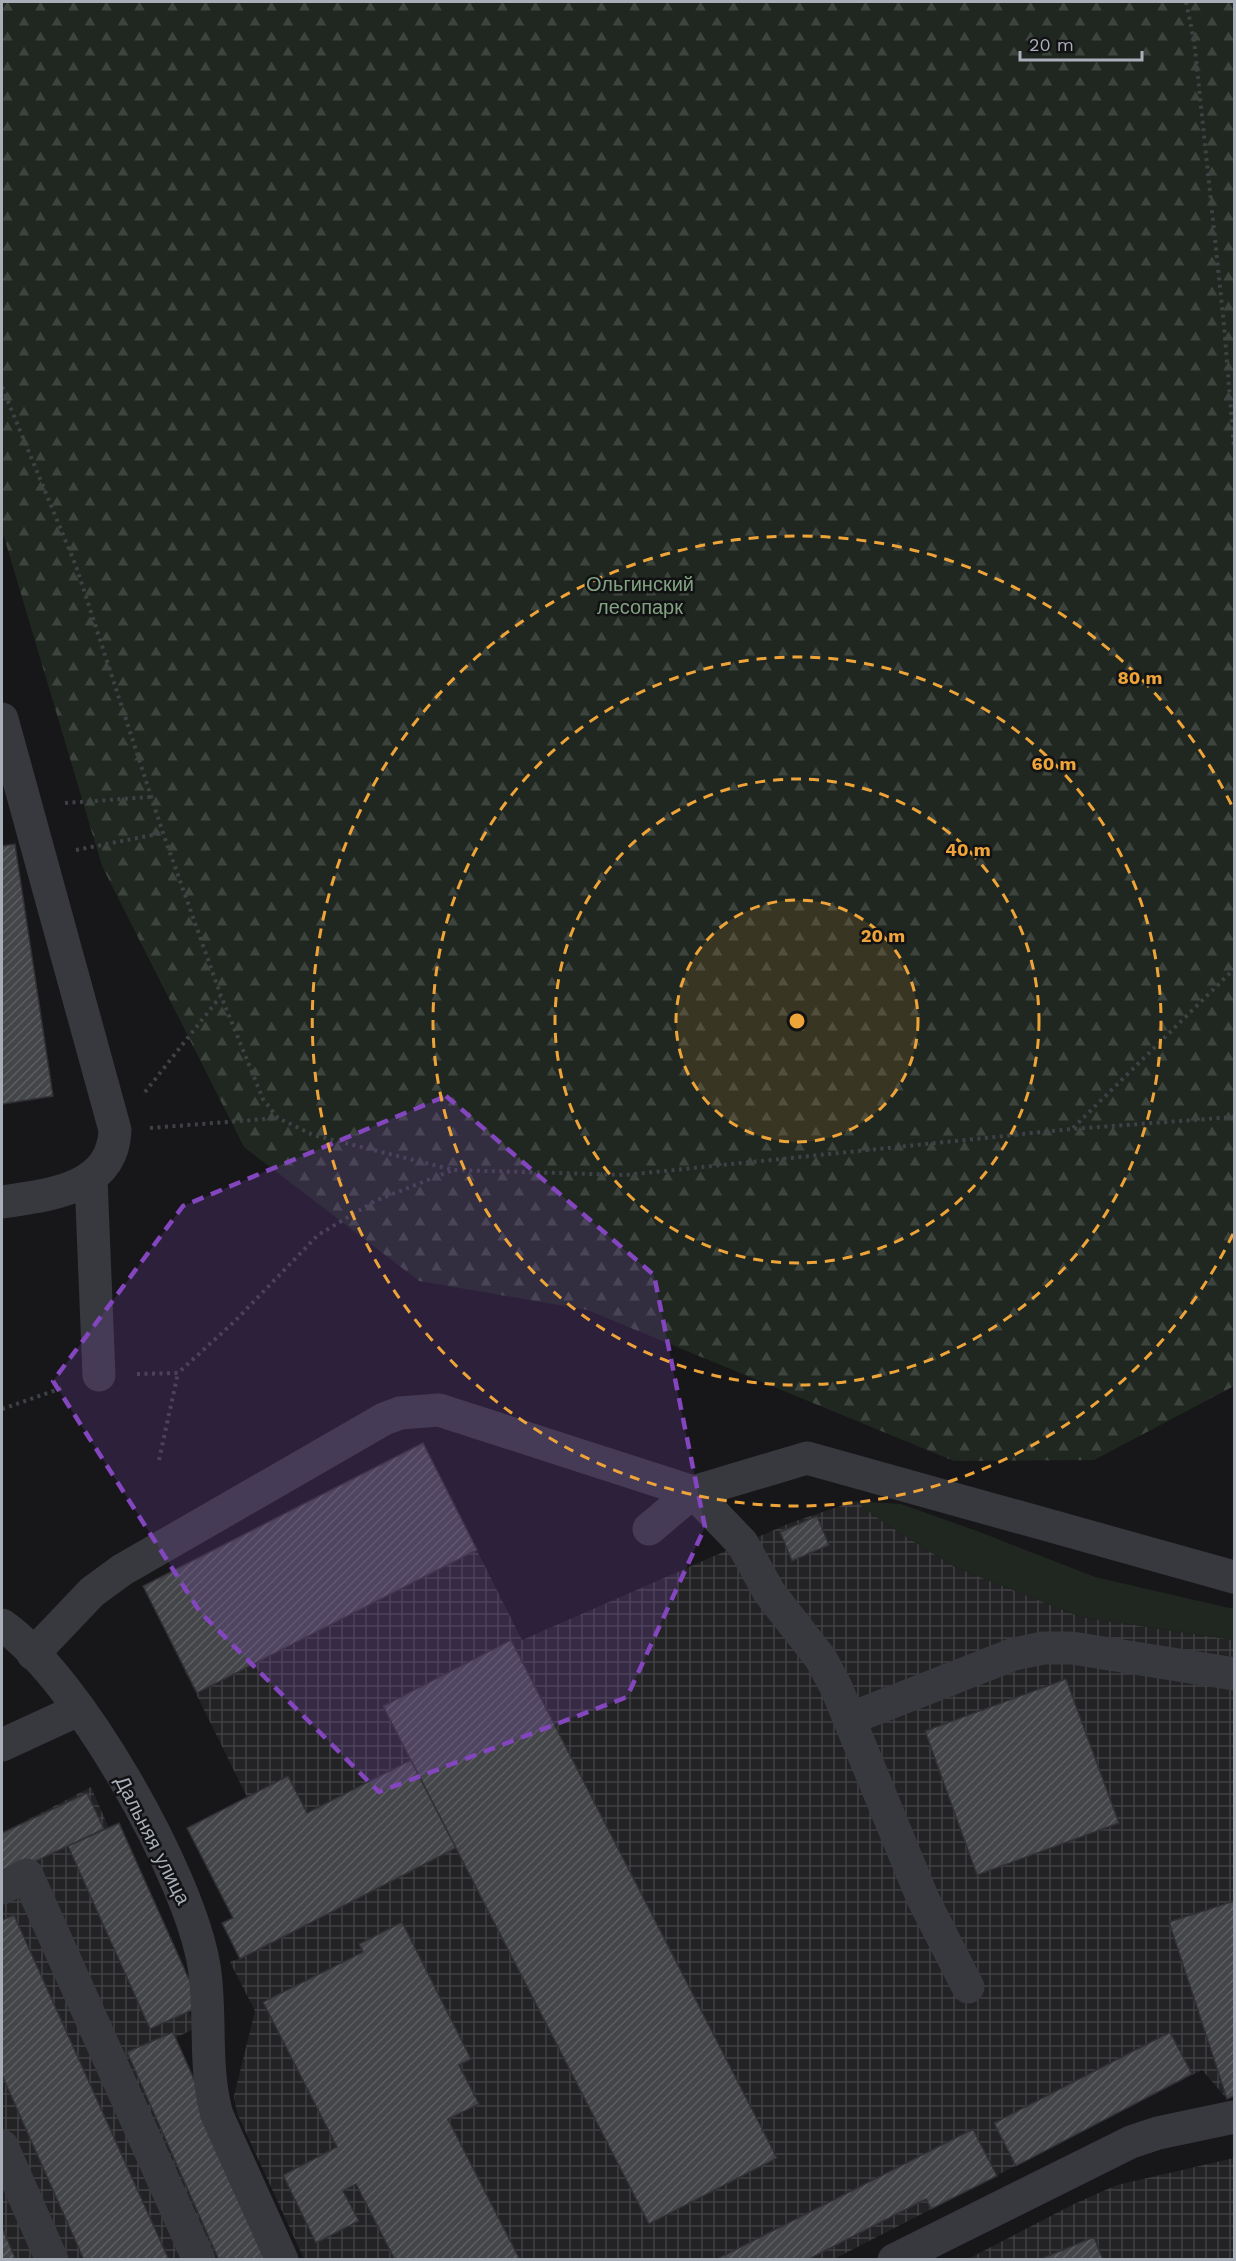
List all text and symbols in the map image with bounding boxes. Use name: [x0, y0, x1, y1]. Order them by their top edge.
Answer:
scale bar: [1020, 24, 1142, 62]
text: 20 m: [1029, 34, 1074, 55]
park label: Ольгинский лесопарк: [586, 572, 694, 619]
text: 80 m: [1118, 667, 1162, 688]
text: 60 m: [1032, 753, 1076, 774]
text: 40 m: [945, 839, 991, 860]
text: 20 m: [861, 925, 905, 946]
centre of rings: [787, 1011, 807, 1031]
street label: Дальняя улица: [110, 1772, 196, 1909]

